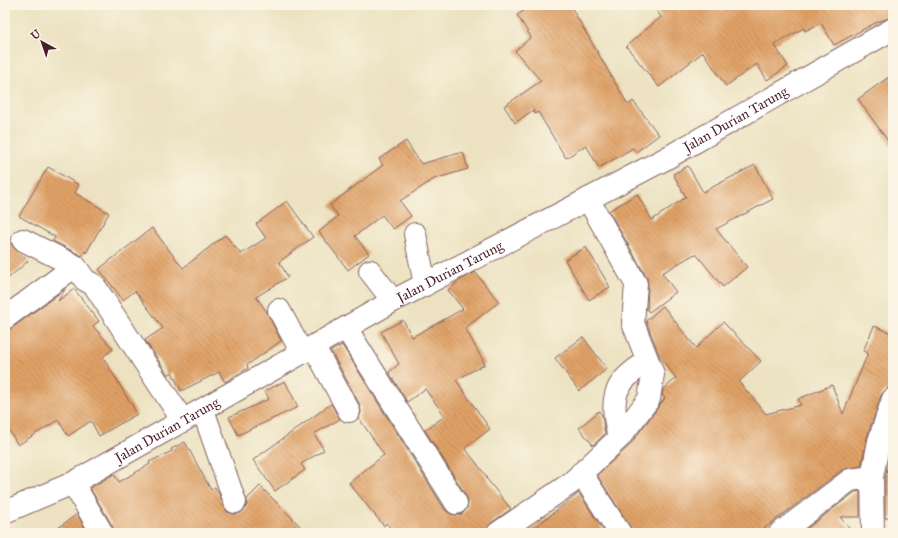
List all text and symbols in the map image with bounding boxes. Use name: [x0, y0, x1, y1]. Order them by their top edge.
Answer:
north arrow: [22, 22, 62, 62]
text: U: [28, 27, 44, 42]
street label: Jalan Durian Tarung: [679, 82, 791, 157]
street label: Jalan Durian Tarung: [392, 237, 506, 308]
street label: Jalan Durian Tarung: [110, 393, 223, 468]

